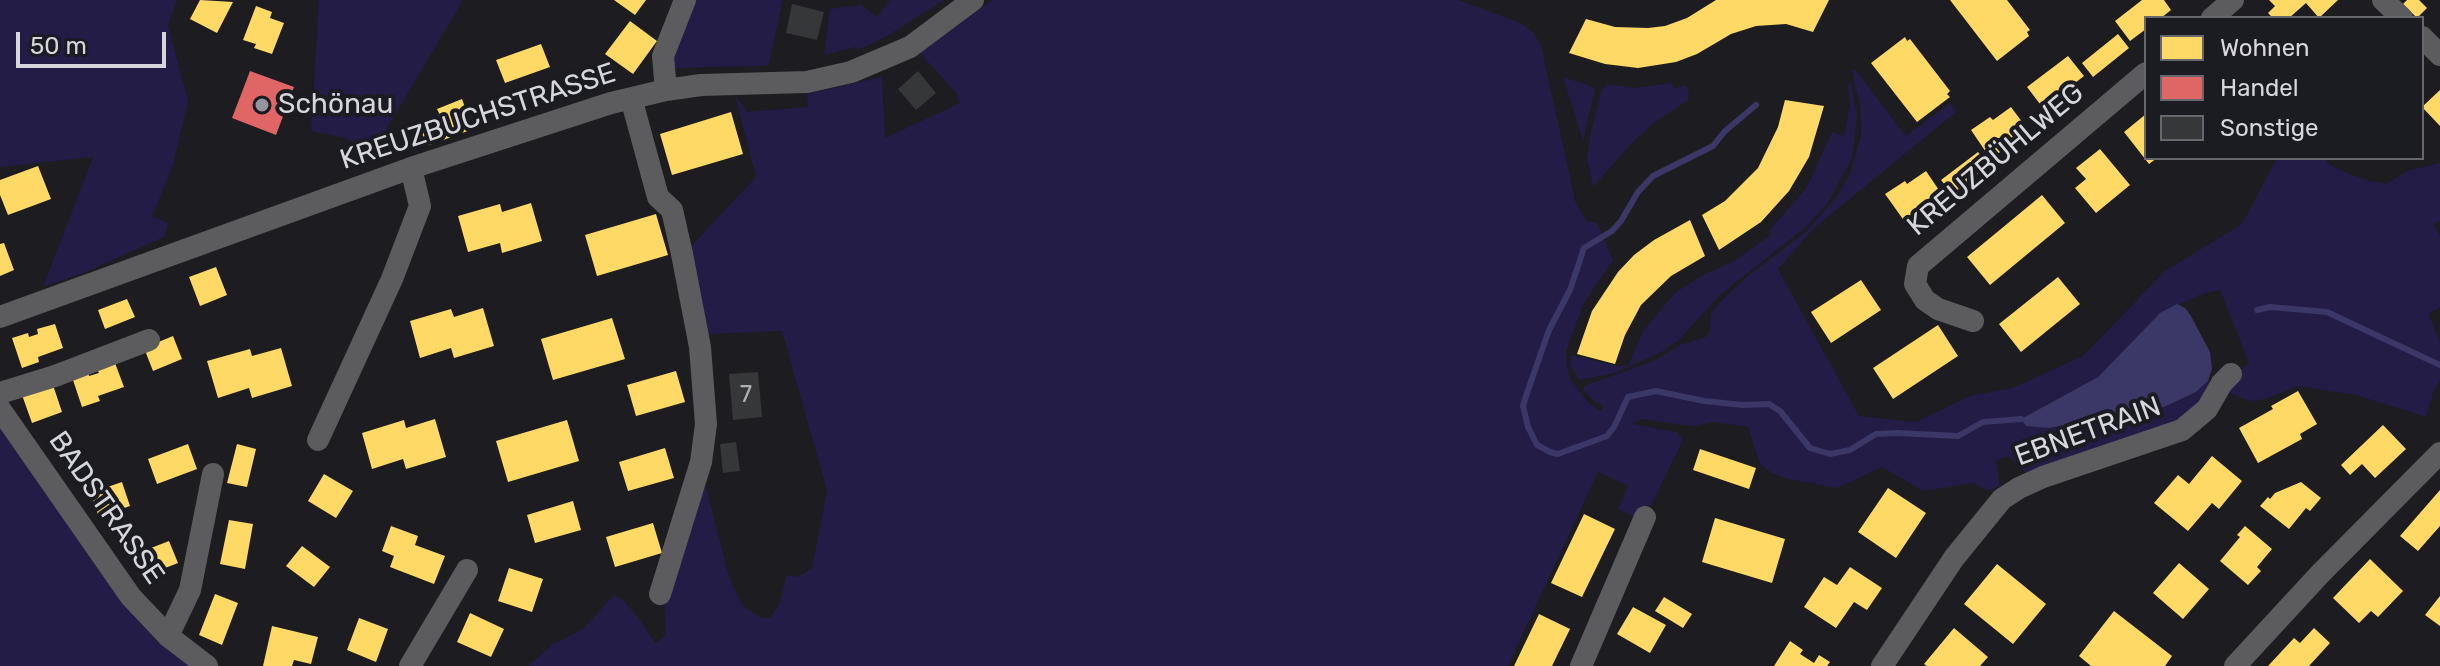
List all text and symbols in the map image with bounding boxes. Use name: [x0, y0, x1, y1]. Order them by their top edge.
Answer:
scale bar: [20, 16, 170, 66]
legend: [2144, 16, 2424, 160]
text: 50 m: [30, 32, 87, 60]
text: Wohnen: [2220, 34, 2310, 62]
street label: KREUZBUCHSTRASSE: [336, 57, 620, 177]
text: Handel: [2220, 74, 2298, 102]
street label: KREUZBÜHLWEG: [1901, 77, 2091, 243]
place label: Schönau: [278, 88, 393, 122]
marker: Schönau: [253, 96, 271, 114]
text: Sonstige: [2220, 114, 2318, 142]
house number: 7: [740, 381, 752, 409]
street label: EBNETRAIN: [2011, 390, 2165, 474]
street label: BADSTRASSE: [41, 425, 171, 591]

